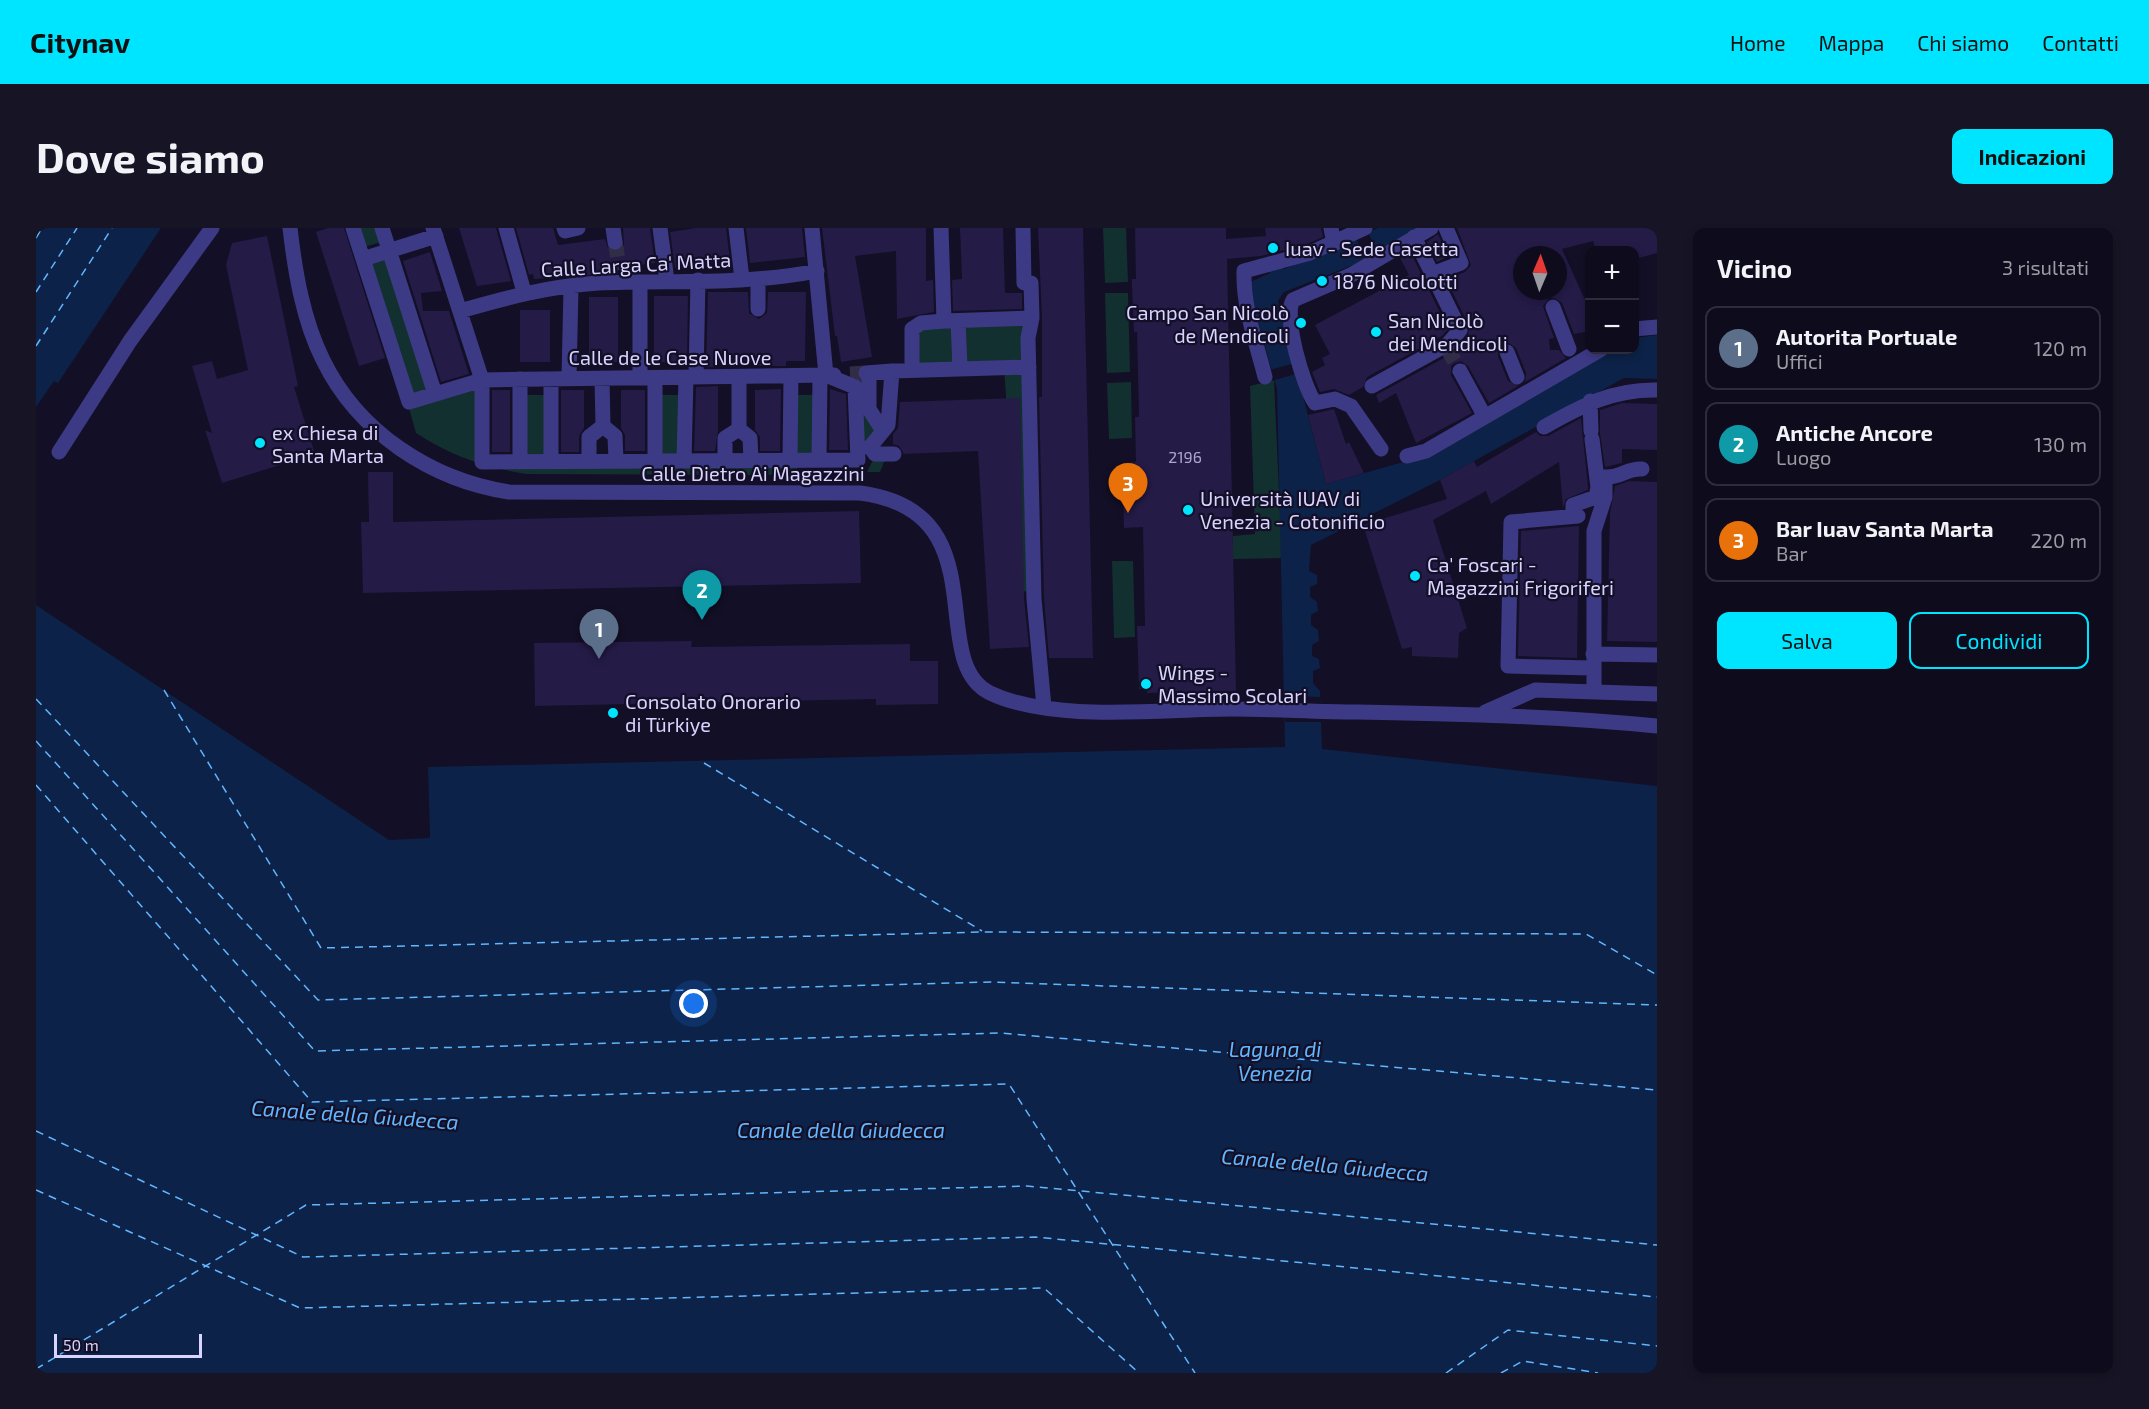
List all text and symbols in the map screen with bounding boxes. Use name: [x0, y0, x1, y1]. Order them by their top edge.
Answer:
text: Citynav: [30, 25, 130, 59]
text: Home: [1730, 30, 1786, 55]
text: Mappa: [1819, 30, 1884, 55]
text: Chi siamo: [1917, 30, 2009, 55]
text: Contatti: [2042, 30, 2119, 55]
button: Indicazioni: [1952, 129, 2113, 184]
text: Dove siamo: [36, 131, 265, 181]
place label: Iuav - Sede Casetta: [1285, 236, 1459, 260]
marker: Iuav - Sede Casetta: [1266, 241, 1280, 255]
north arrow: [1513, 246, 1567, 300]
map controls: [1585, 246, 1639, 354]
button: +: [1585, 246, 1639, 300]
street label: Calle Larga Ca' Matta: [540, 247, 732, 281]
text: Vicino: [1717, 252, 1792, 283]
text: 3 risultati: [2002, 255, 2089, 279]
place label: 1876 Nicolotti: [1334, 269, 1458, 293]
marker: 1876 Nicolotti: [1315, 274, 1329, 288]
place label: Campo San Nicolò de Mendicoli: [1126, 300, 1289, 347]
button: −: [1585, 300, 1639, 354]
place label: San Nicolò dei Mendicoli: [1388, 308, 1508, 355]
marker: Campo San Nicolò de Mendicoli: [1294, 316, 1308, 330]
text: Autorita Portuale: [1776, 323, 1957, 349]
marker: San Nicolò dei Mendicoli: [1369, 325, 1383, 339]
text: 1: [1734, 336, 1743, 360]
text: 120 m: [2034, 336, 2087, 360]
street label: Calle de le Case Nuove: [569, 345, 771, 369]
text: Uffici: [1776, 349, 1823, 373]
text: Antiche Ancore: [1776, 419, 1933, 445]
place label: ex Chiesa di Santa Marta: [272, 420, 384, 467]
text: 2: [1733, 432, 1744, 456]
text: 130 m: [2034, 432, 2087, 456]
marker: ex Chiesa di Santa Marta: [253, 436, 267, 450]
text: Luogo: [1776, 445, 1831, 469]
house number: 2196: [1168, 447, 1202, 466]
street label: Calle Dietro Ai Magazzini: [641, 461, 865, 485]
pin: 3: [1108, 464, 1148, 513]
place label: Università IUAV di Venezia - Cotonificio: [1200, 486, 1385, 533]
marker: Università IUAV di Venezia - Cotonificio: [1181, 503, 1195, 517]
text: Bar Iuav Santa Marta: [1776, 515, 1994, 541]
text: 3: [1733, 528, 1744, 552]
text: 220 m: [2030, 528, 2087, 552]
text: Bar: [1776, 541, 1807, 565]
place label: Ca' Foscari - Magazzini Frigoriferi: [1427, 552, 1614, 599]
marker: Ca' Foscari - Magazzini Frigoriferi: [1408, 569, 1422, 583]
pin: 2: [682, 570, 722, 620]
pin: 1: [580, 610, 618, 659]
button: Salva: [1717, 612, 1897, 669]
button: Condividi: [1909, 612, 2089, 669]
place label: Wings - Massimo Scolari: [1158, 660, 1307, 707]
marker: Wings - Massimo Scolari: [1139, 677, 1153, 691]
place label: Consolato Onorario di Türkiye: [625, 689, 801, 736]
marker: Consolato Onorario di Türkiye: [606, 706, 620, 720]
your location: [679, 989, 708, 1018]
water label: Laguna di Venezia: [1229, 1036, 1321, 1085]
water label: Canale della Giudecca: [250, 1094, 460, 1134]
water label: Canale della Giudecca: [737, 1117, 945, 1142]
water label: Canale della Giudecca: [1220, 1142, 1430, 1186]
scale bar: [54, 1331, 202, 1358]
text: 50 m: [63, 1335, 99, 1354]

